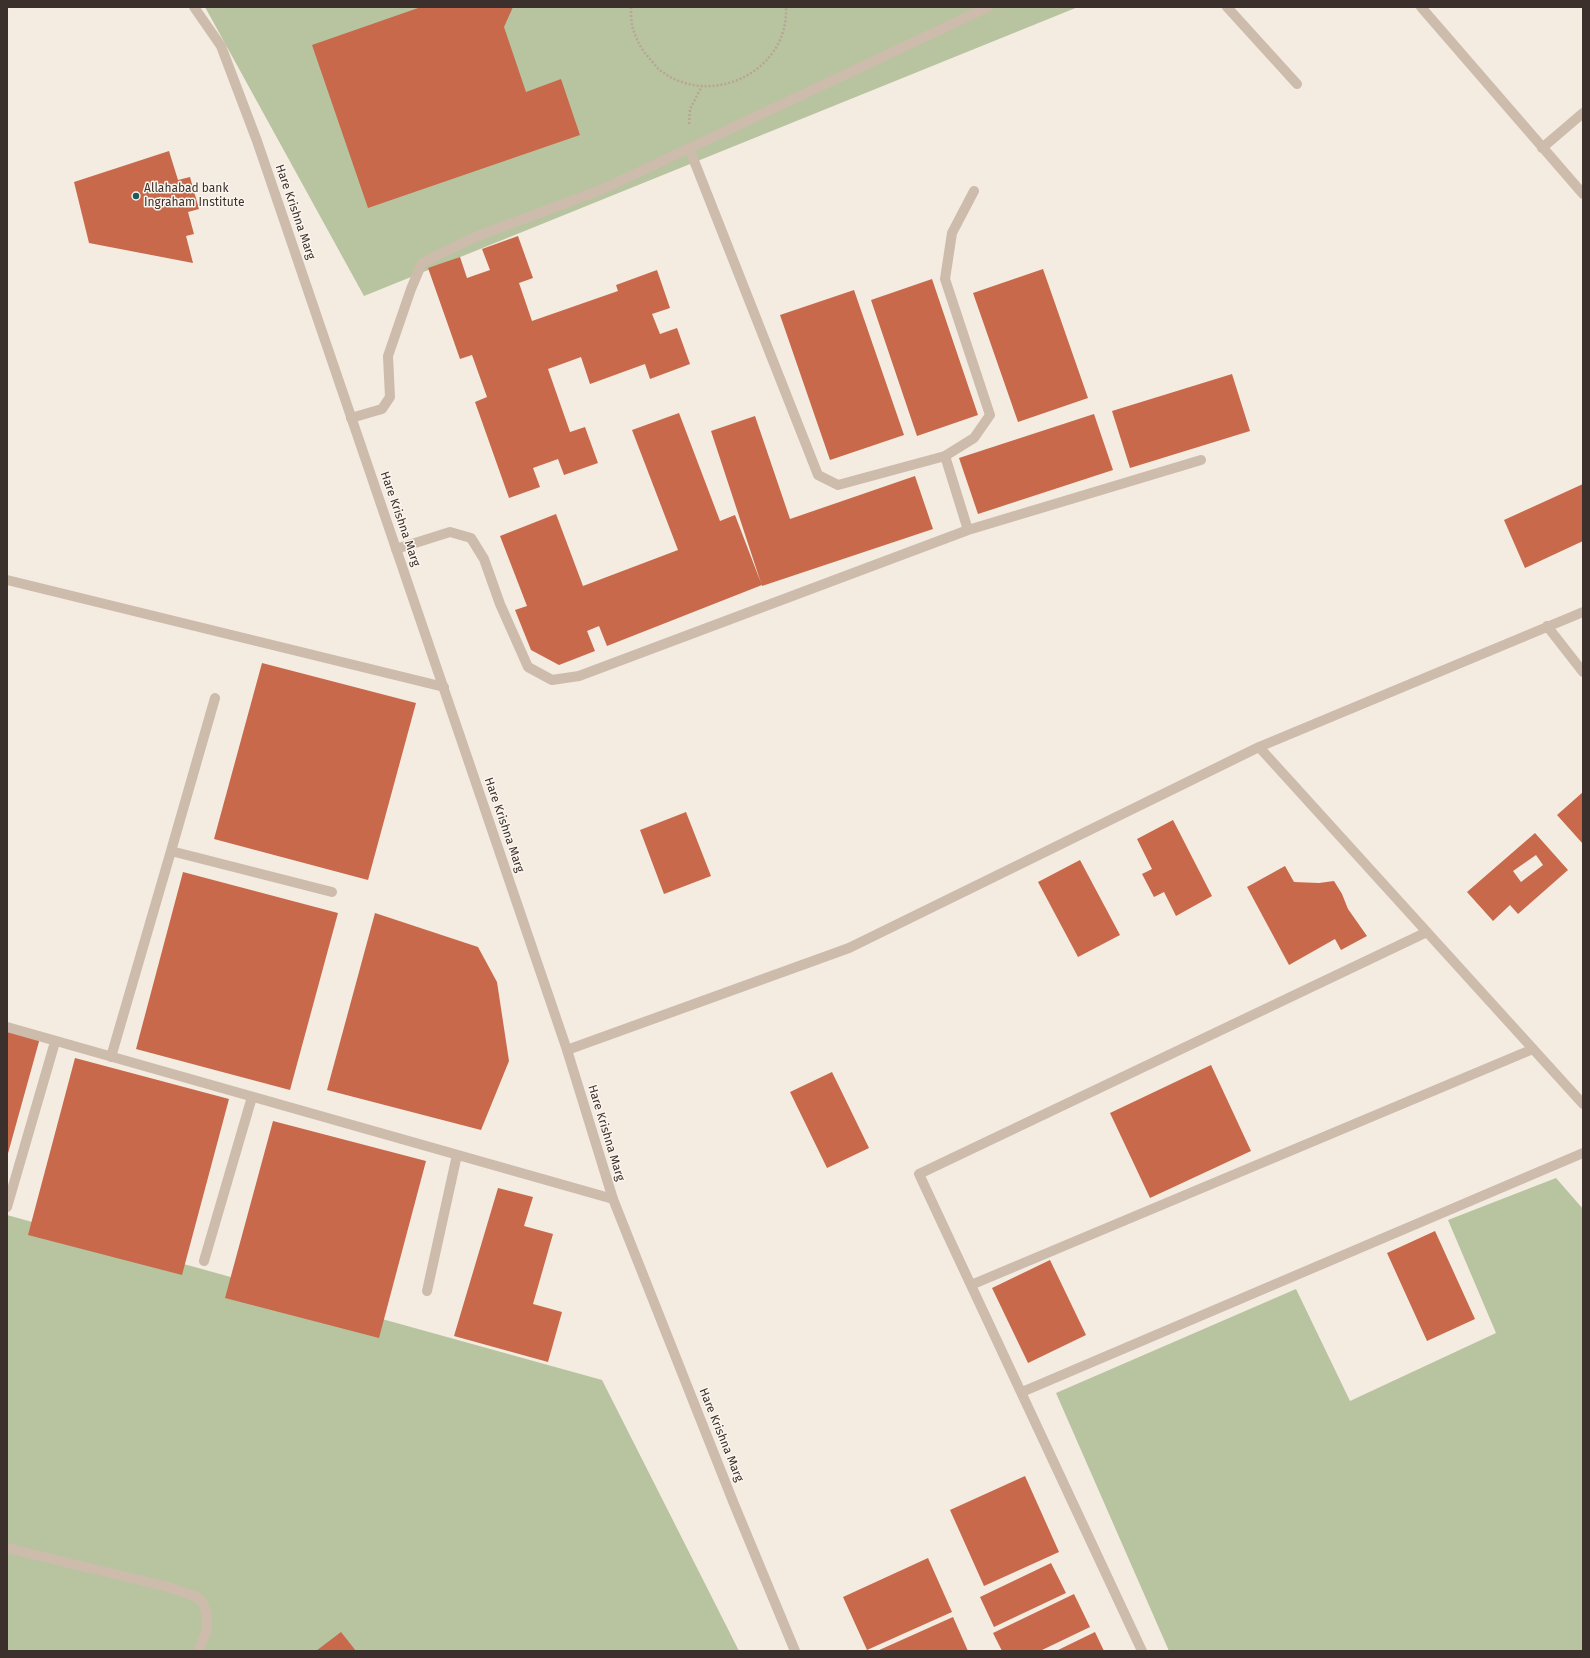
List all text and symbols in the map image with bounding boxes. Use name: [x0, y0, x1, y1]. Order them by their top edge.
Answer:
street label: Hare Krishna Marg: [272, 163, 318, 261]
place label: Allahabad bank Ingraham Institute: [144, 182, 244, 210]
marker: Allahabad bank Ingraham Institute: [131, 191, 141, 201]
street label: Hare Krishna Marg: [377, 470, 423, 568]
street label: Hare Krishna Marg: [481, 776, 527, 874]
street label: Hare Krishna Marg: [585, 1083, 627, 1183]
street label: Hare Krishna Marg: [696, 1386, 746, 1484]

